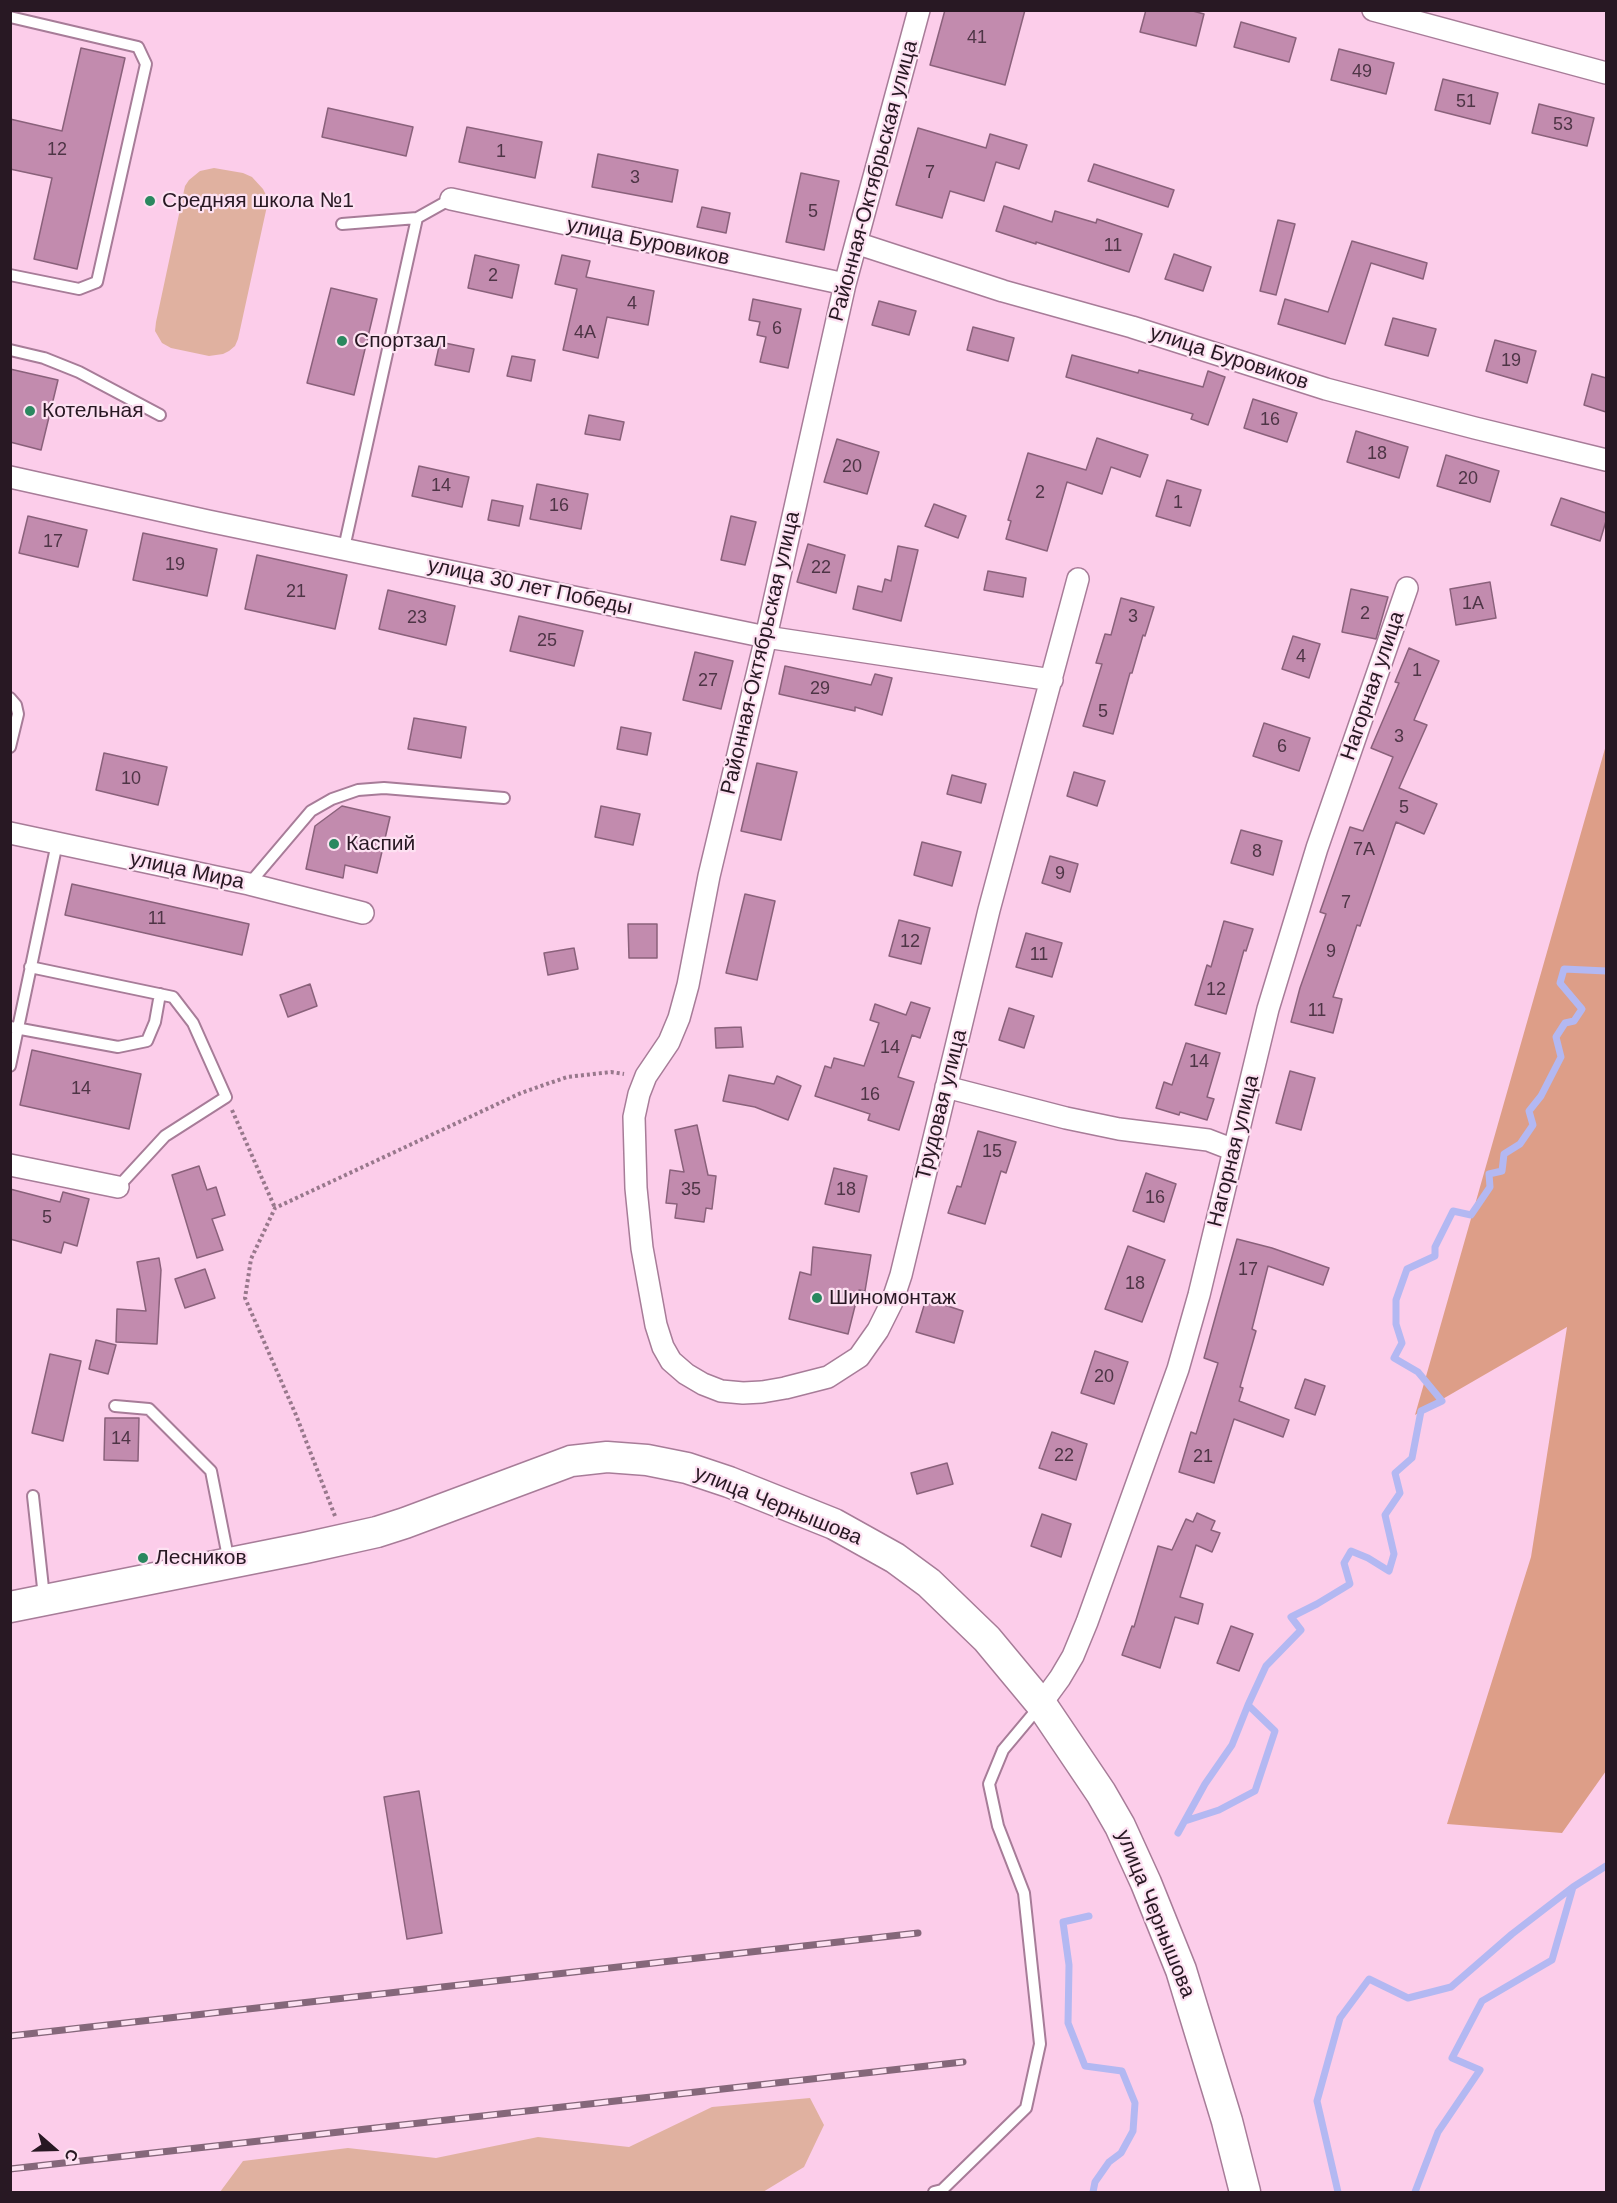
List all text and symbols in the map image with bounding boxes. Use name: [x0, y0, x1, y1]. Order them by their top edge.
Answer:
house number: 41: [967, 27, 987, 49]
street label: Районная-Октябрьская улица: [824, 38, 924, 324]
house number: 49: [1352, 61, 1372, 83]
house number: 51: [1456, 91, 1476, 113]
house number: 53: [1553, 114, 1573, 136]
house number: 12: [47, 139, 67, 161]
house number: 1: [496, 141, 506, 163]
house number: 7: [925, 162, 935, 184]
house number: 3: [630, 167, 640, 189]
place label: Средняя школа №1: [162, 188, 354, 214]
marker: Средняя школа №1: [143, 194, 157, 208]
house number: 5: [808, 201, 818, 223]
street label: улица Буровиков: [564, 212, 732, 272]
house number: 11: [1104, 235, 1122, 257]
house number: 2: [488, 265, 498, 287]
house number: 4: [627, 293, 637, 315]
house number: 6: [772, 318, 782, 340]
street label: улица Буровиков: [1146, 320, 1312, 396]
house number: 4А: [574, 322, 596, 344]
place label: Спортзал: [354, 328, 447, 354]
marker: Спортзал: [335, 334, 349, 348]
house number: 19: [1501, 350, 1521, 372]
place label: Котельная: [42, 398, 144, 424]
marker: Котельная: [23, 404, 37, 418]
house number: 16: [1260, 409, 1280, 431]
house number: 18: [1367, 443, 1387, 465]
house number: 20: [842, 456, 862, 478]
house number: 20: [1458, 468, 1478, 490]
house number: 14: [431, 475, 451, 497]
house number: 2: [1035, 482, 1045, 504]
house number: 1: [1173, 492, 1183, 514]
house number: 16: [549, 495, 569, 517]
street label: Районная-Октябрьская улица: [716, 509, 806, 797]
house number: 17: [43, 531, 63, 553]
street label: улица 30 лет Победы: [425, 553, 635, 621]
house number: 19: [165, 554, 185, 576]
house number: 22: [811, 557, 831, 579]
house number: 21: [286, 581, 306, 603]
house number: 1А: [1462, 593, 1484, 615]
house number: 2: [1360, 603, 1370, 625]
house number: 3: [1128, 606, 1138, 628]
house number: 23: [407, 607, 427, 629]
street label: Нагорная улица: [1336, 608, 1410, 764]
house number: 25: [537, 630, 557, 652]
house number: 4: [1296, 646, 1306, 668]
house number: 1: [1412, 660, 1422, 682]
house number: 27: [698, 670, 718, 692]
house number: 29: [810, 678, 830, 700]
house number: 5: [1098, 701, 1108, 723]
house number: 3: [1394, 726, 1404, 748]
house number: 6: [1277, 736, 1287, 758]
house number: 10: [121, 768, 141, 790]
house number: 5: [1399, 797, 1409, 819]
place label: Каспий: [346, 831, 415, 857]
marker: Каспий: [327, 837, 341, 851]
house number: 7А: [1353, 839, 1375, 861]
house number: 8: [1252, 841, 1262, 863]
street label: улица Мира: [128, 847, 246, 895]
house number: 9: [1055, 863, 1065, 885]
house number: 7: [1341, 892, 1351, 914]
house number: 11: [148, 908, 166, 930]
house number: 12: [900, 931, 920, 953]
house number: 9: [1326, 941, 1336, 963]
house number: 11: [1030, 944, 1048, 966]
house number: 12: [1206, 979, 1226, 1001]
house number: 11: [1308, 1000, 1326, 1022]
street label: Трудовая улица: [911, 1027, 973, 1183]
house number: 14: [880, 1037, 900, 1059]
house number: 14: [1189, 1051, 1209, 1073]
street label: Нагорная улица: [1203, 1072, 1265, 1230]
house number: 14: [71, 1078, 91, 1100]
house number: 16: [860, 1084, 880, 1106]
house number: 15: [982, 1141, 1002, 1163]
house number: 35: [681, 1179, 701, 1201]
house number: 18: [836, 1179, 856, 1201]
house number: 16: [1145, 1187, 1165, 1209]
house number: 5: [42, 1207, 52, 1229]
house number: 17: [1238, 1259, 1258, 1281]
house number: 18: [1125, 1273, 1145, 1295]
place label: Шиномонтаж: [829, 1285, 956, 1311]
marker: Шиномонтаж: [810, 1291, 824, 1305]
house number: 20: [1094, 1366, 1114, 1388]
house number: 14: [111, 1428, 131, 1450]
house number: 22: [1054, 1445, 1074, 1467]
house number: 21: [1193, 1446, 1213, 1468]
street label: улица Чернышова: [690, 1461, 866, 1551]
place label: Лесников: [155, 1545, 247, 1571]
marker: Лесников: [136, 1551, 150, 1565]
street label: улица Чернышова: [1110, 1826, 1200, 2002]
north arrow: [24, 2119, 84, 2179]
text: С: [61, 2147, 81, 2164]

